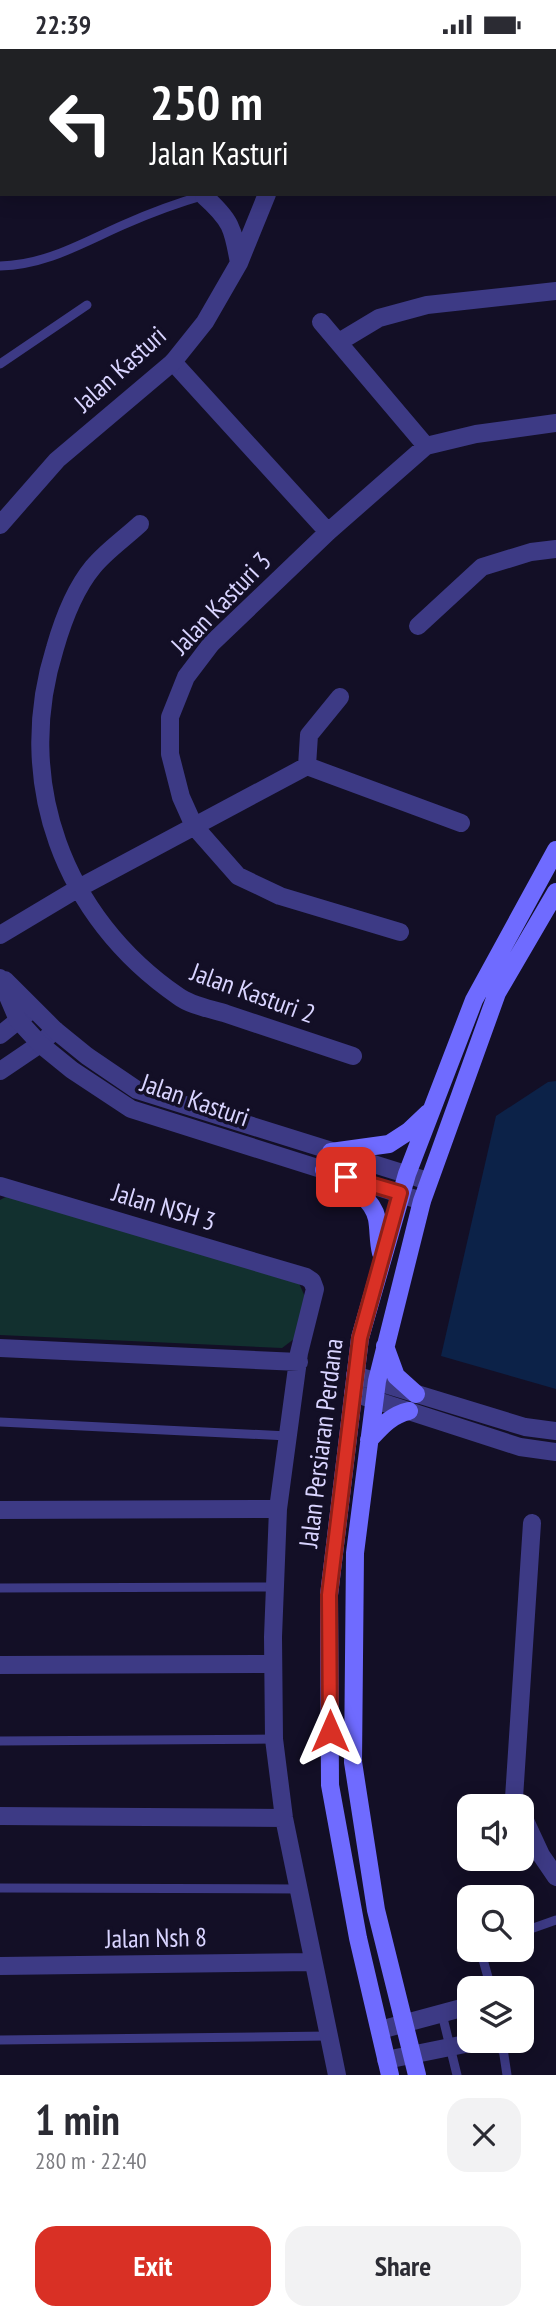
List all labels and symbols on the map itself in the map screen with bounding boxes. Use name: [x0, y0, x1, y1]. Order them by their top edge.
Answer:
street label: Jalan Kasturi: [66, 319, 173, 419]
street label: Jalan Kasturi 3: [163, 544, 278, 662]
street label: Jalan Kasturi 2: [186, 954, 320, 1030]
street label: Jalan Kasturi: [136, 1065, 254, 1133]
pin: [316, 1147, 376, 1207]
street label: Jalan NSH 3: [108, 1175, 220, 1238]
street label: Jalan Persiaran Perdana: [291, 1336, 350, 1550]
position arrow: [293, 1694, 367, 1768]
street label: Jalan Nsh 8: [104, 1920, 207, 1955]

